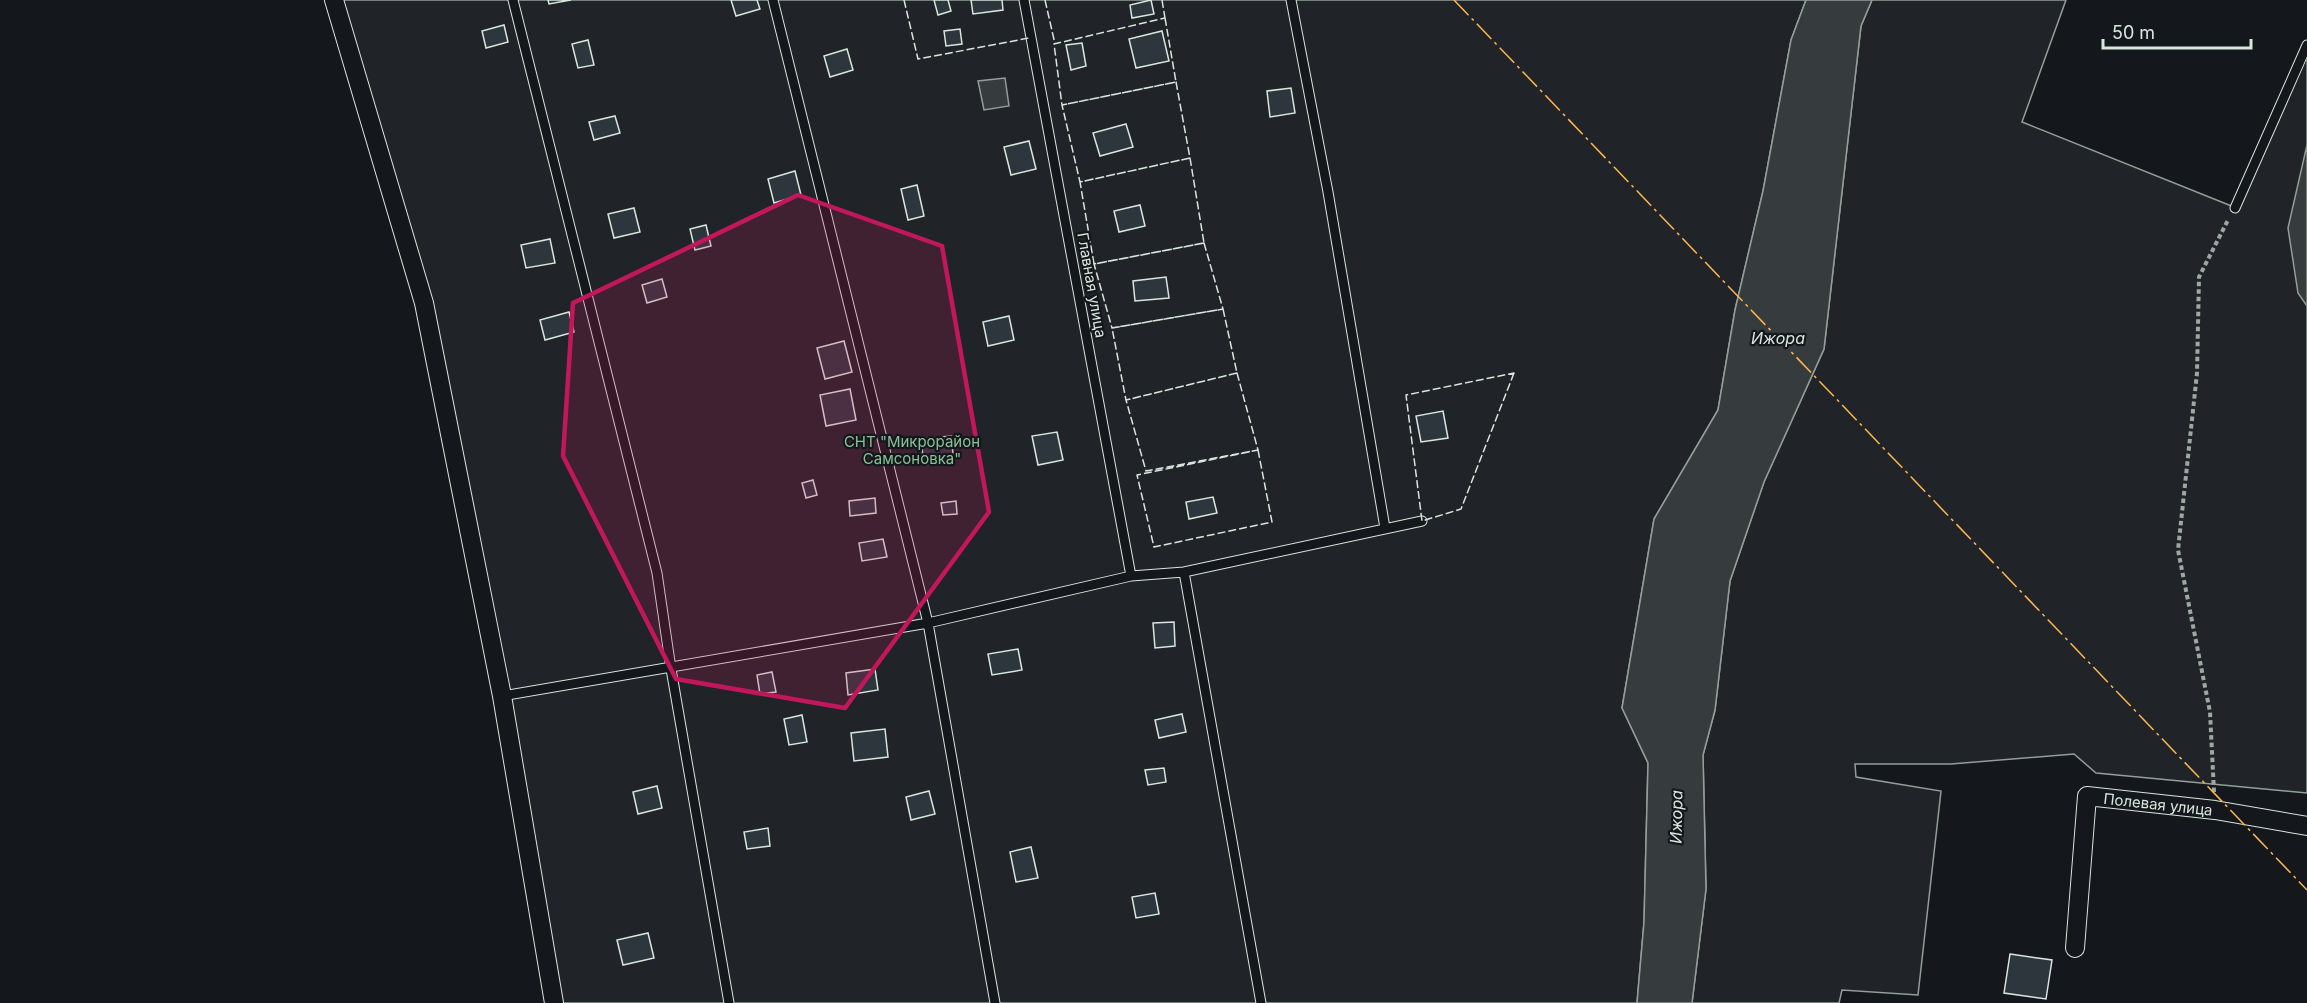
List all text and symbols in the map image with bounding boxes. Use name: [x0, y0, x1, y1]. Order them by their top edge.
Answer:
scale bar: [2103, 12, 2252, 50]
text: 50 m: [2112, 22, 2155, 43]
street label: Главная улица: [1073, 231, 1111, 339]
water label: Ижора: [1751, 328, 1805, 348]
park label: СНТ "Микрорайон Самсоновка": [844, 432, 980, 468]
street label: Полевая улица: [2103, 788, 2214, 819]
water label: Ижора: [1666, 790, 1686, 844]

